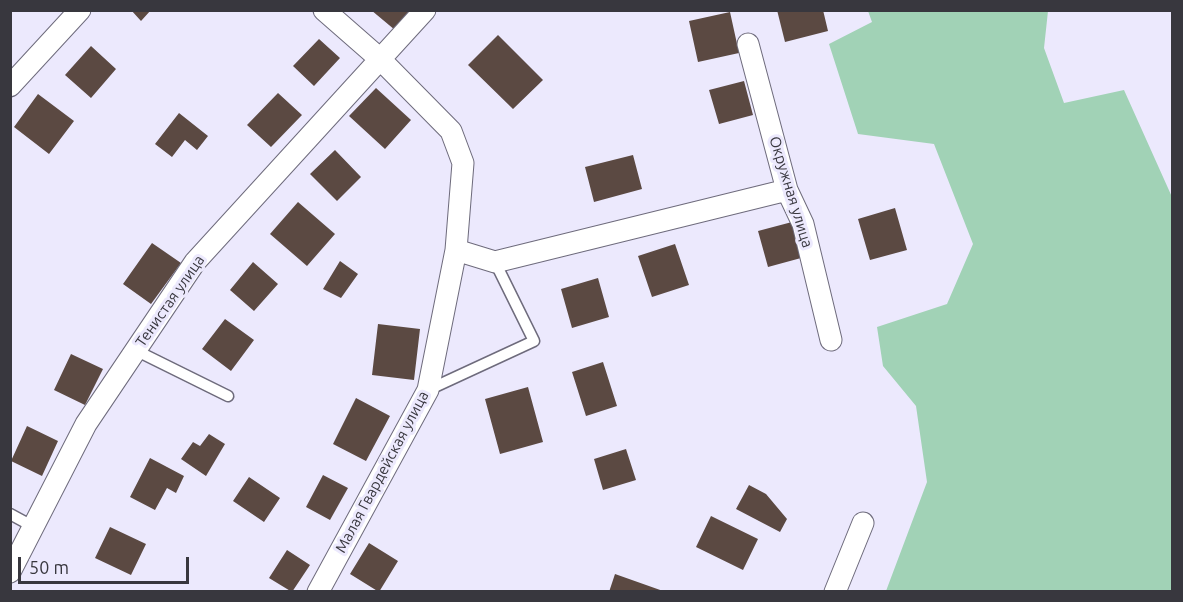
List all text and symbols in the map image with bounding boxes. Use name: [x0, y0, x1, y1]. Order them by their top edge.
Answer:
street label: Окружная улица: [766, 134, 816, 250]
street label: Тенистая улица: [132, 252, 208, 350]
street label: Малая Гвардейская улица: [332, 388, 432, 556]
scale bar: [21, 545, 192, 583]
text: 50 m: [29, 557, 69, 577]

